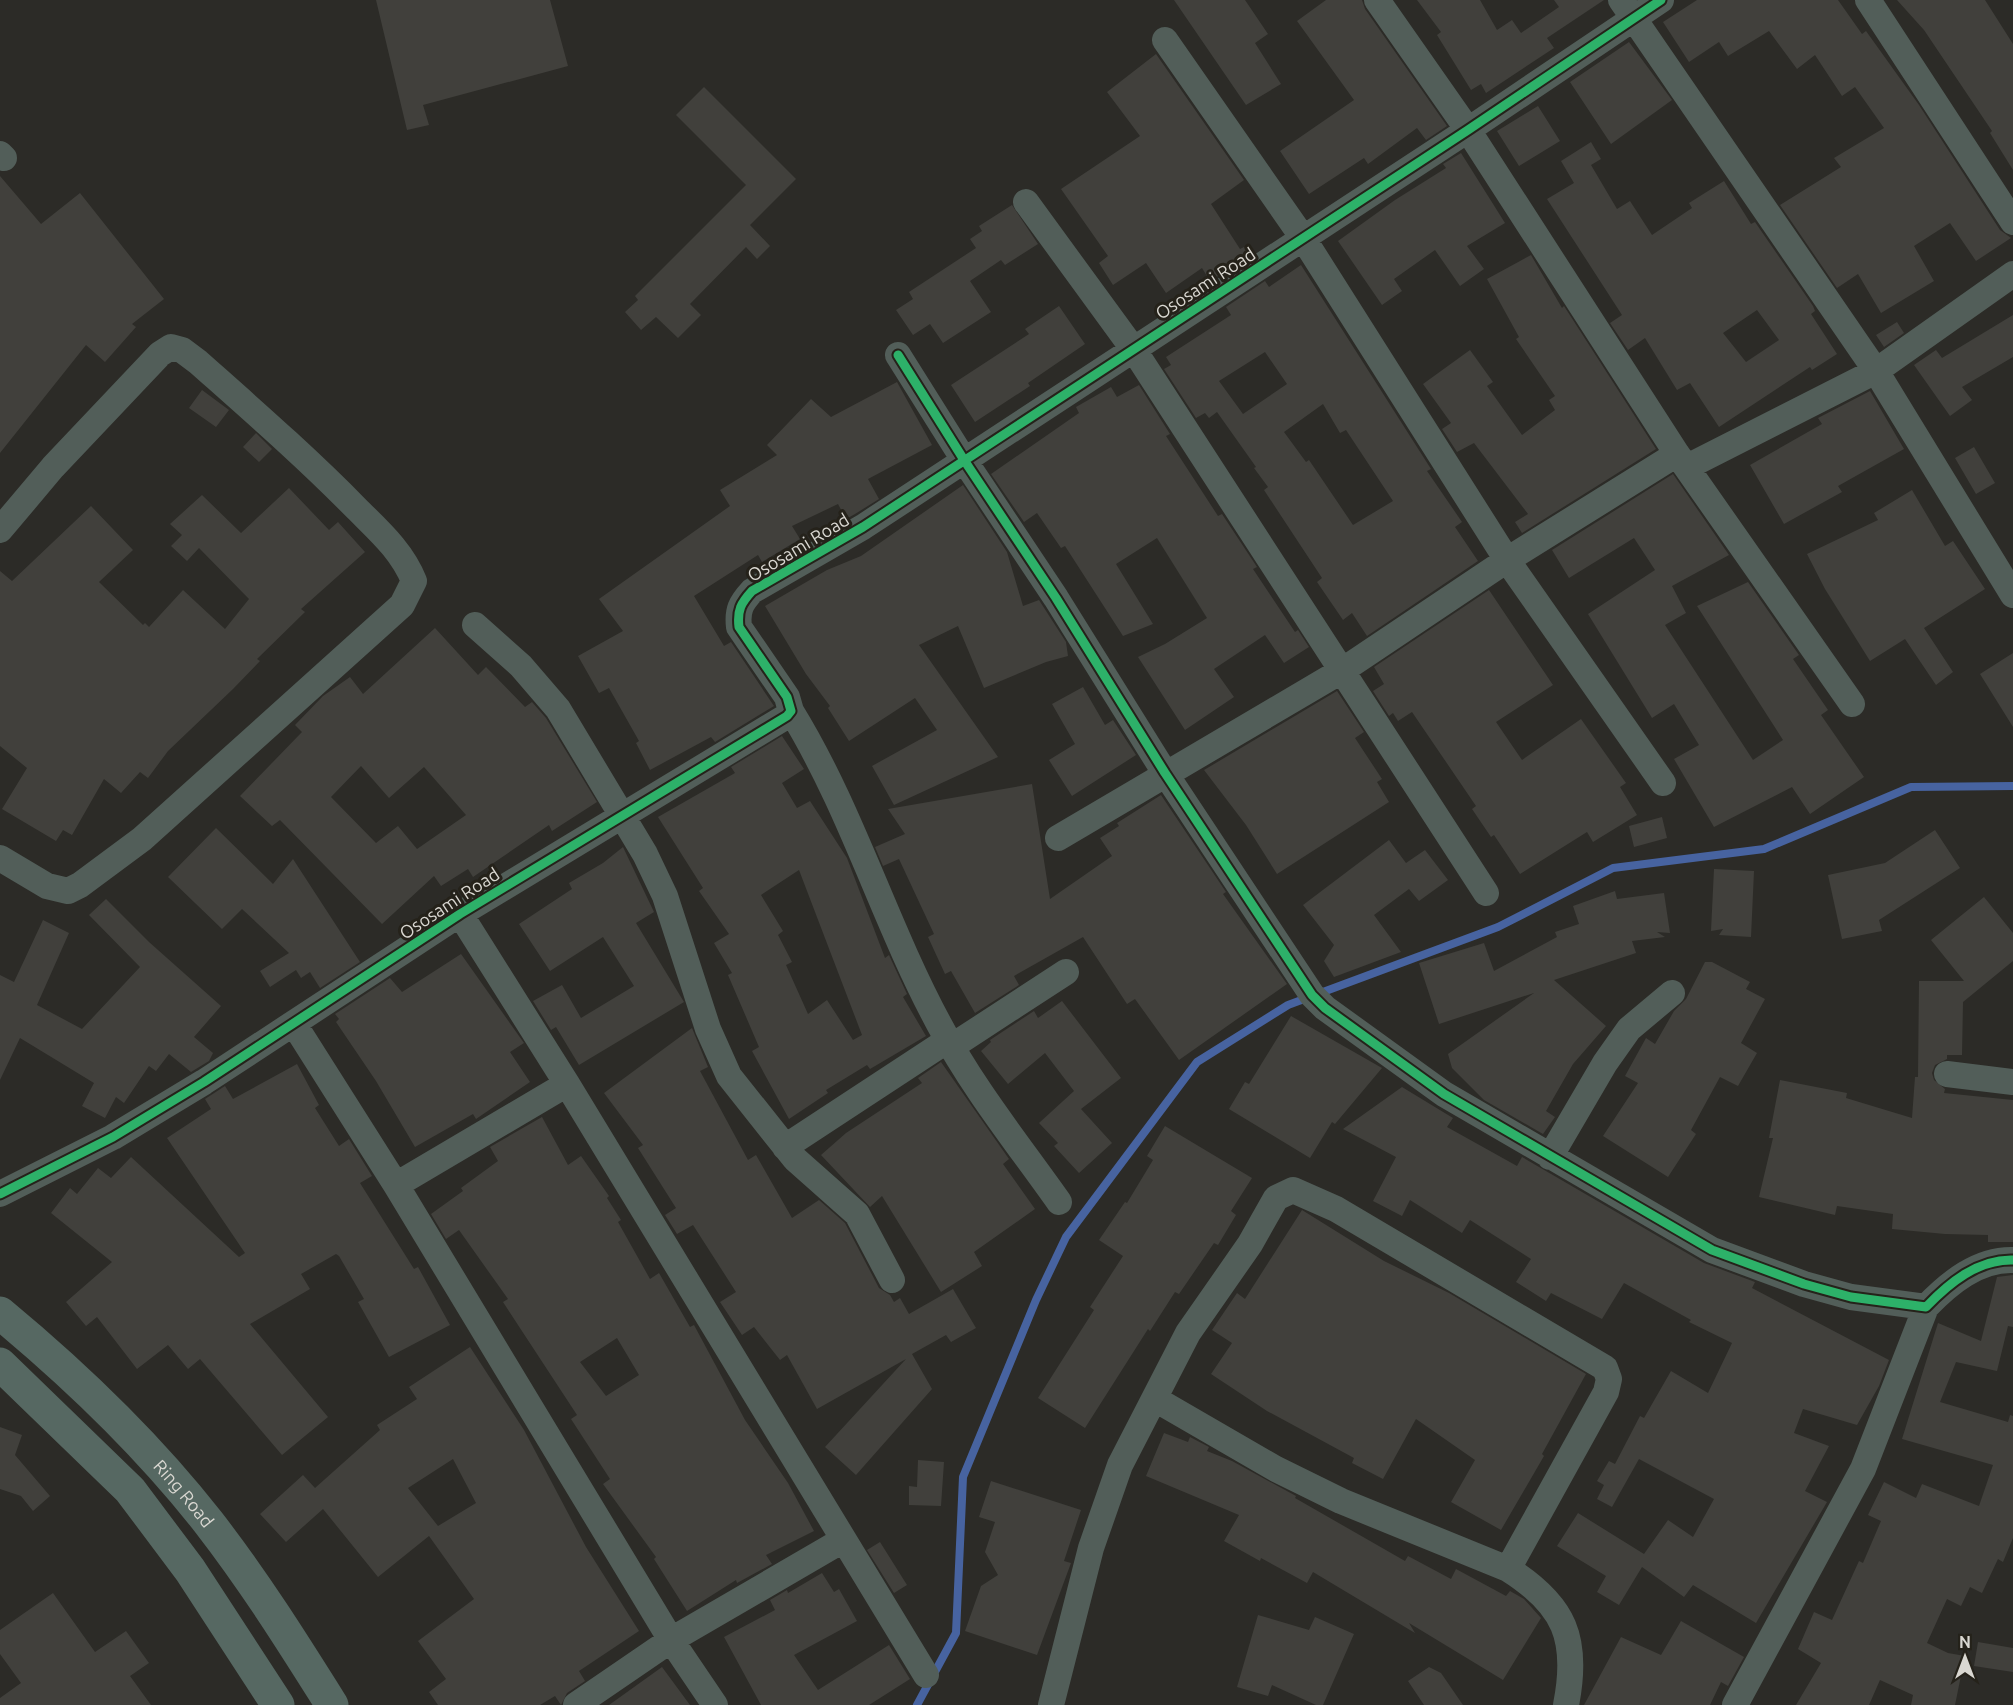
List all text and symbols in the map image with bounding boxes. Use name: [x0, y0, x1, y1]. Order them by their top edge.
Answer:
street label: Ososami Road: [1151, 243, 1259, 323]
street label: Ososami Road: [744, 509, 852, 585]
street label: Ososami Road: [395, 863, 503, 943]
street label: Ring Road: [150, 1455, 218, 1531]
north arrow: [1935, 1627, 1995, 1687]
text: N: [1959, 1633, 1971, 1651]

